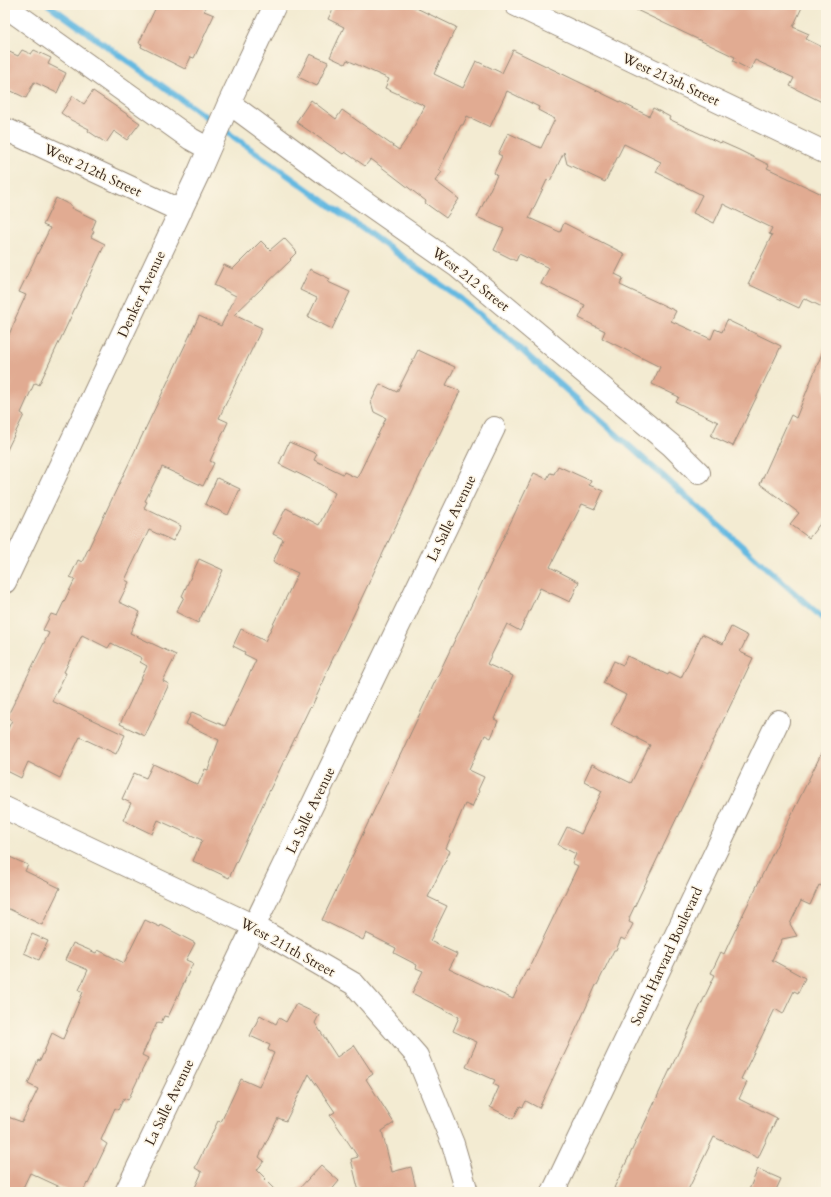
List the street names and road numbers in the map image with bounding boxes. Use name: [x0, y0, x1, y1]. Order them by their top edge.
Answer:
street label: West 213th Street: [618, 48, 723, 111]
street label: West 212th Street: [40, 139, 145, 202]
street label: West 212 Street: [427, 242, 514, 316]
street label: Denker Avenue: [113, 248, 170, 341]
street label: La Salle Avenue: [422, 472, 481, 565]
street label: La Salle Avenue: [281, 764, 340, 857]
street label: South Harvard Boulevard: [626, 883, 707, 1029]
street label: West 211th Street: [236, 913, 339, 982]
street label: La Salle Avenue: [140, 1056, 199, 1149]

